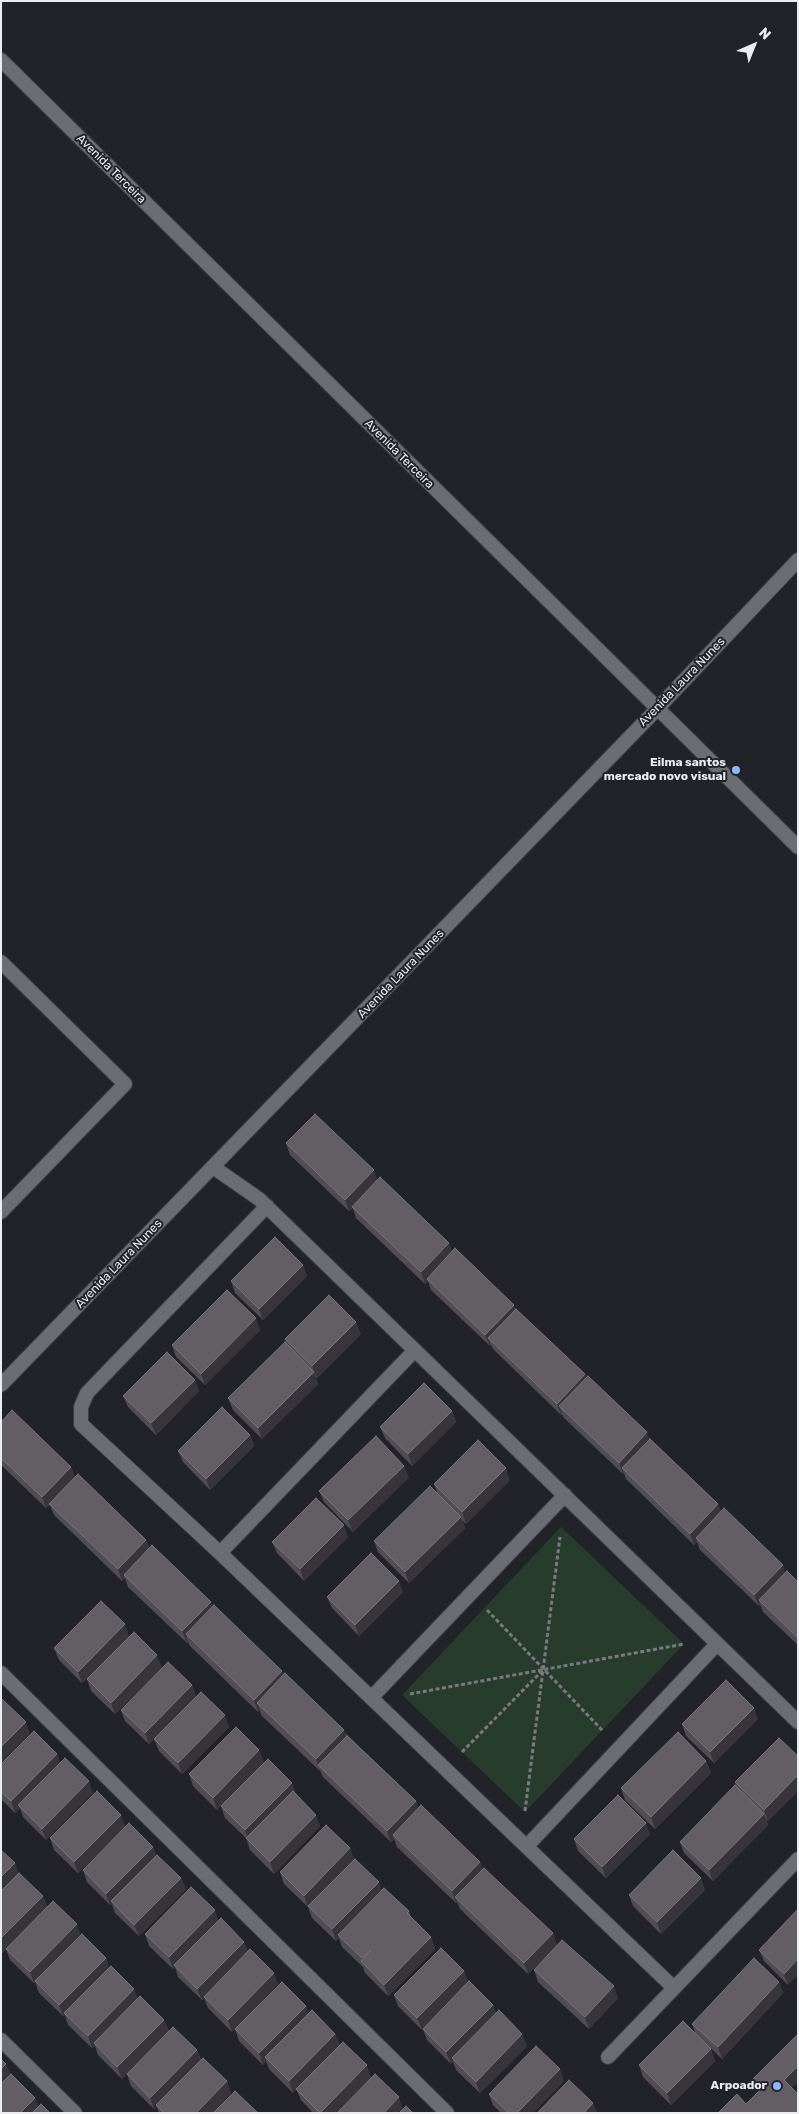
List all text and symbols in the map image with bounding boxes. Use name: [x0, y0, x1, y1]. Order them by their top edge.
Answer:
north arrow: [729, 20, 779, 70]
text: N: [755, 24, 774, 43]
street label: Avenida Terceira: [73, 131, 149, 207]
street label: Avenida Terceira: [361, 416, 437, 492]
street label: Avenida Laura Nunes: [636, 635, 728, 729]
place label: Eilma santos mercado novo visual: [604, 756, 726, 784]
marker: Eilma santos mercado novo visual: [730, 764, 742, 776]
street label: Avenida Laura Nunes: [355, 927, 447, 1021]
street label: Avenida Laura Nunes: [73, 1217, 165, 1311]
place label: Arpoador: [711, 2079, 767, 2093]
marker: Arpoador: [771, 2080, 783, 2092]

